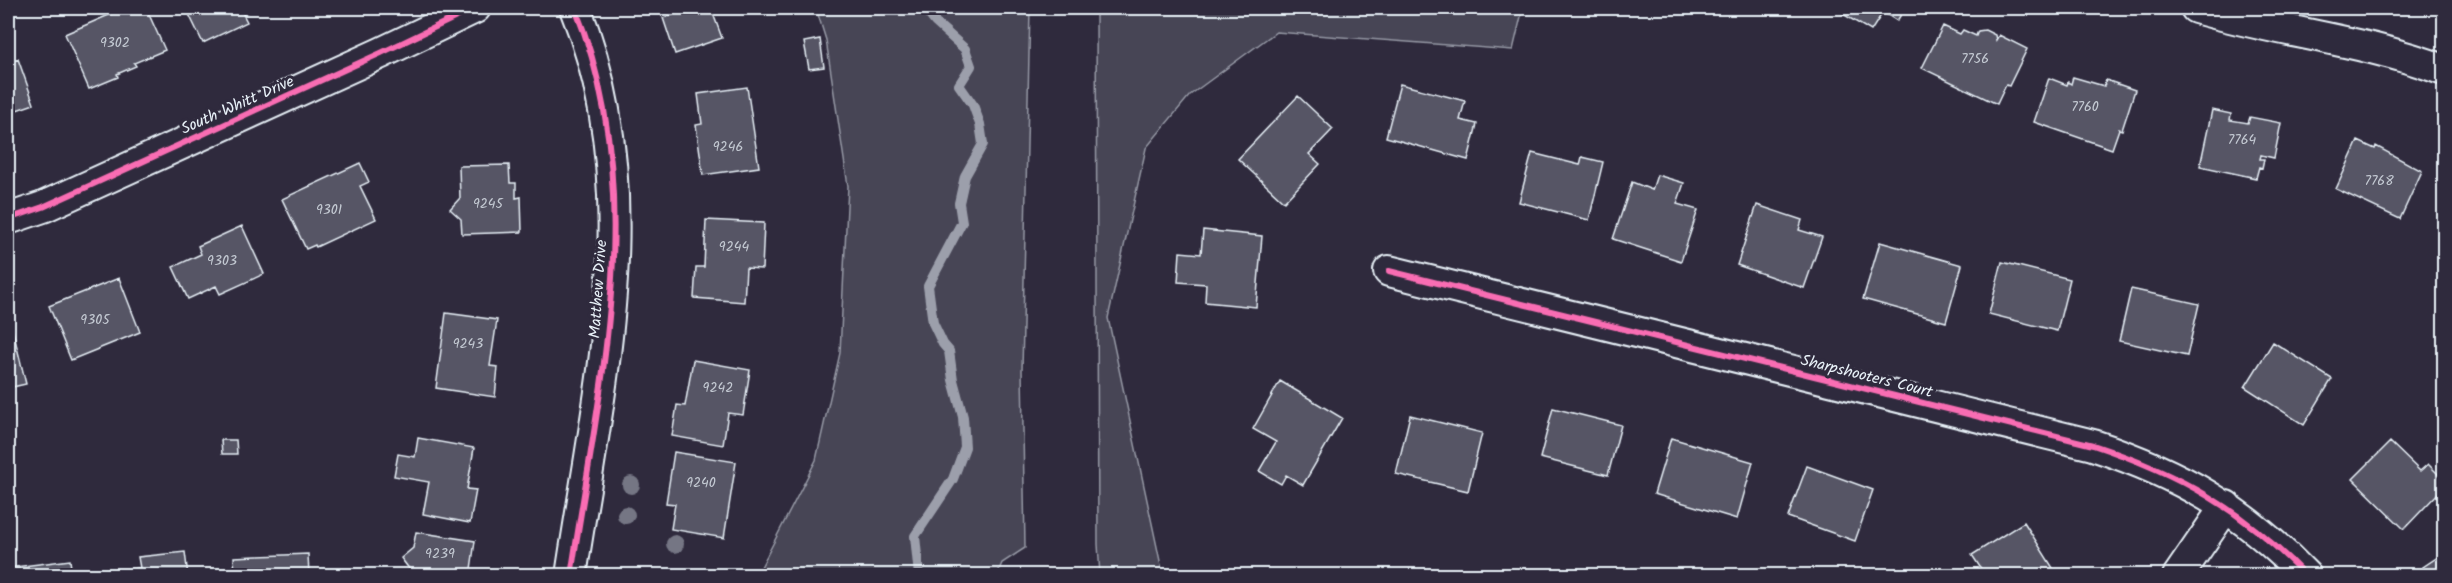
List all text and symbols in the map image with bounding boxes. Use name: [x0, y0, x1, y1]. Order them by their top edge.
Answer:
house number: 9302: [100, 32, 130, 54]
house number: 7756: [1961, 48, 1989, 70]
street label: South Whitt Drive: [177, 69, 298, 142]
house number: 7760: [2071, 96, 2099, 118]
house number: 7764: [2228, 129, 2256, 151]
house number: 9246: [713, 136, 743, 158]
house number: 7768: [2364, 170, 2394, 192]
house number: 9245: [473, 193, 505, 215]
house number: 9301: [316, 199, 342, 221]
house number: 9244: [719, 236, 749, 258]
street label: Matthew Drive: [583, 239, 614, 339]
house number: 9303: [207, 250, 237, 272]
house number: 9305: [80, 309, 111, 331]
house number: 9243: [453, 333, 483, 355]
street label: Sharpshooters Court: [1798, 348, 1936, 405]
house number: 9242: [703, 377, 733, 399]
house number: 9240: [686, 472, 716, 494]
house number: 9239: [425, 543, 455, 565]

